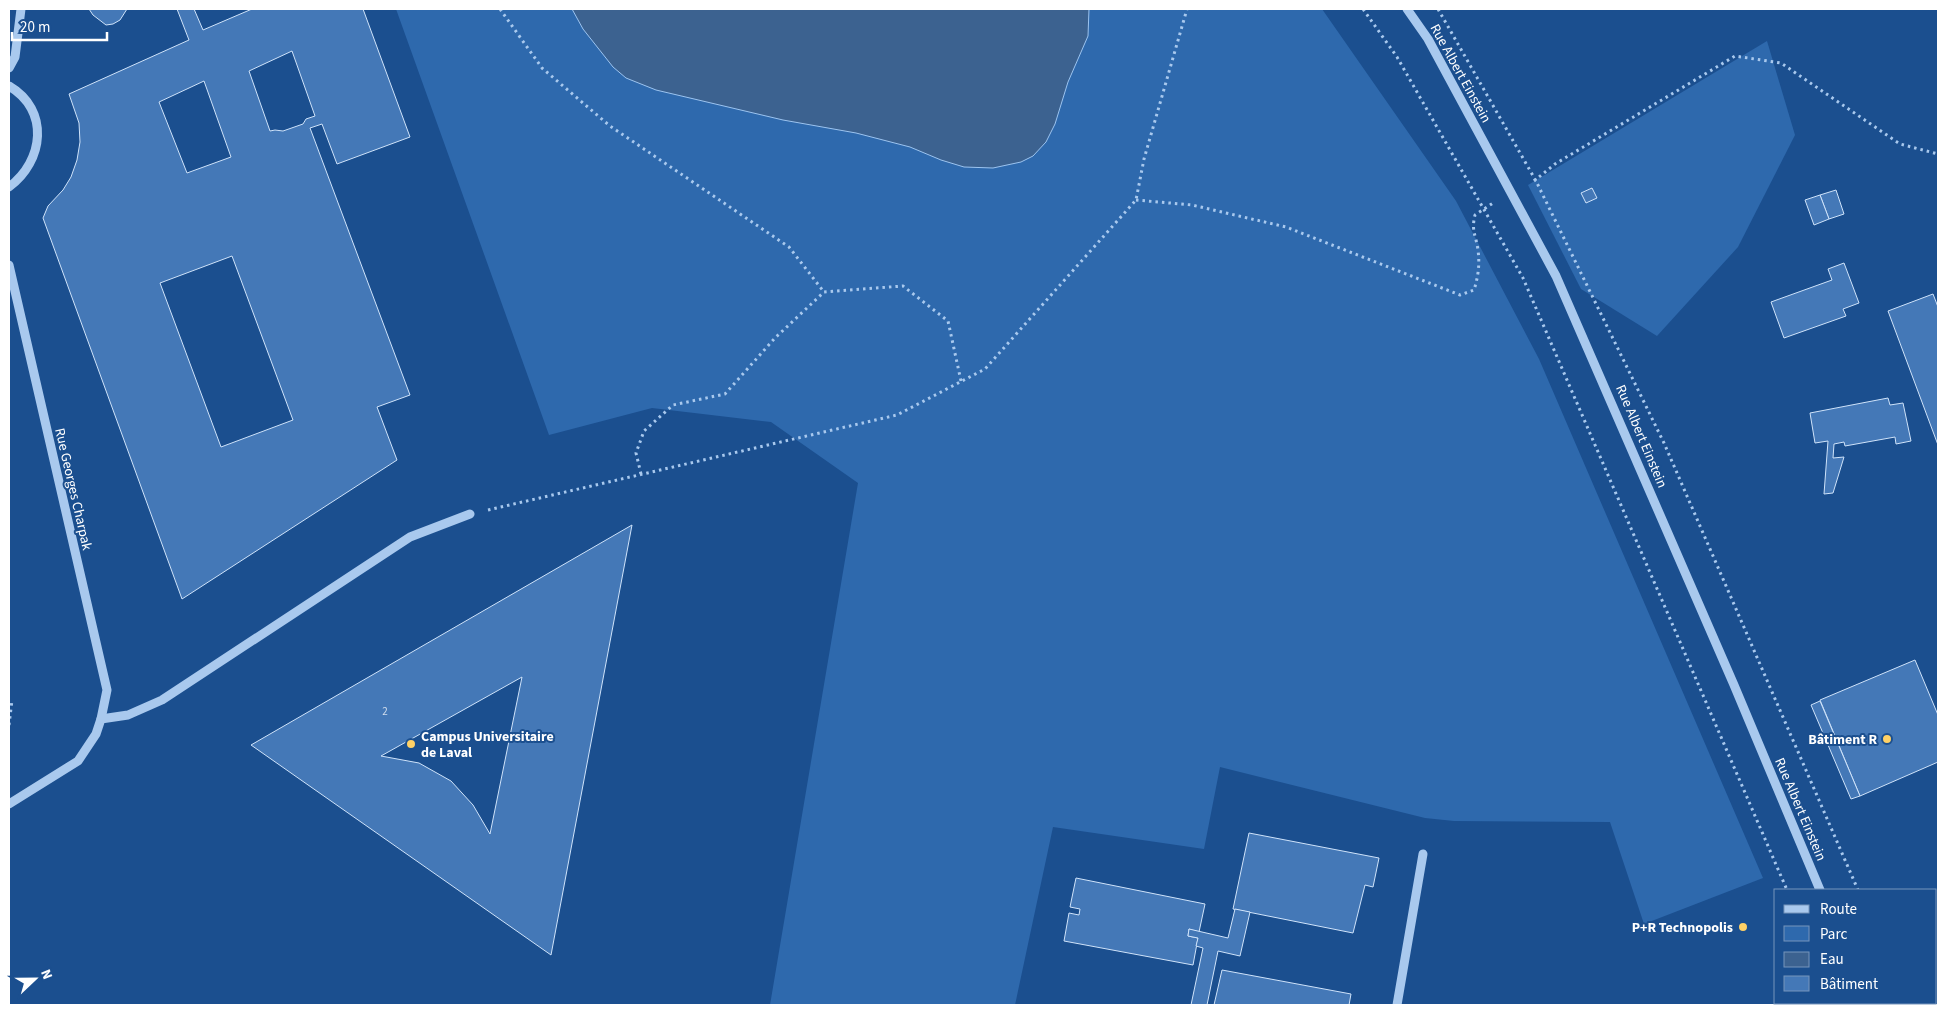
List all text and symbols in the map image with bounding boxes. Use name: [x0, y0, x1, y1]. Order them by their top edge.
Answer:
scale bar: [12, 10, 108, 42]
text: 20 m: [20, 17, 50, 38]
street label: Rue Albert Einstein: [1425, 20, 1496, 127]
street label: Rue Albert Einstein: [1610, 382, 1672, 491]
street label: Rue Georges Charpak: [49, 426, 97, 552]
house number: 2: [382, 704, 388, 719]
place label: Campus Universitaire de Laval: [421, 727, 554, 763]
place label: Bâtiment R: [1808, 730, 1877, 750]
marker: Bâtiment R: [1881, 733, 1893, 745]
marker: Campus Universitaire de Laval: [405, 738, 417, 750]
street label: Rue Albert Einstein: [1769, 755, 1831, 864]
legend: [1774, 889, 1937, 1004]
text: Route: [1820, 899, 1857, 920]
place label: P+R Technopolis: [1632, 918, 1733, 938]
marker: P+R Technopolis: [1737, 921, 1749, 933]
text: Parc: [1820, 924, 1847, 945]
text: Eau: [1820, 949, 1844, 970]
north arrow: [10, 954, 60, 1004]
text: N: [35, 966, 57, 983]
text: Bâtiment: [1820, 974, 1878, 995]

